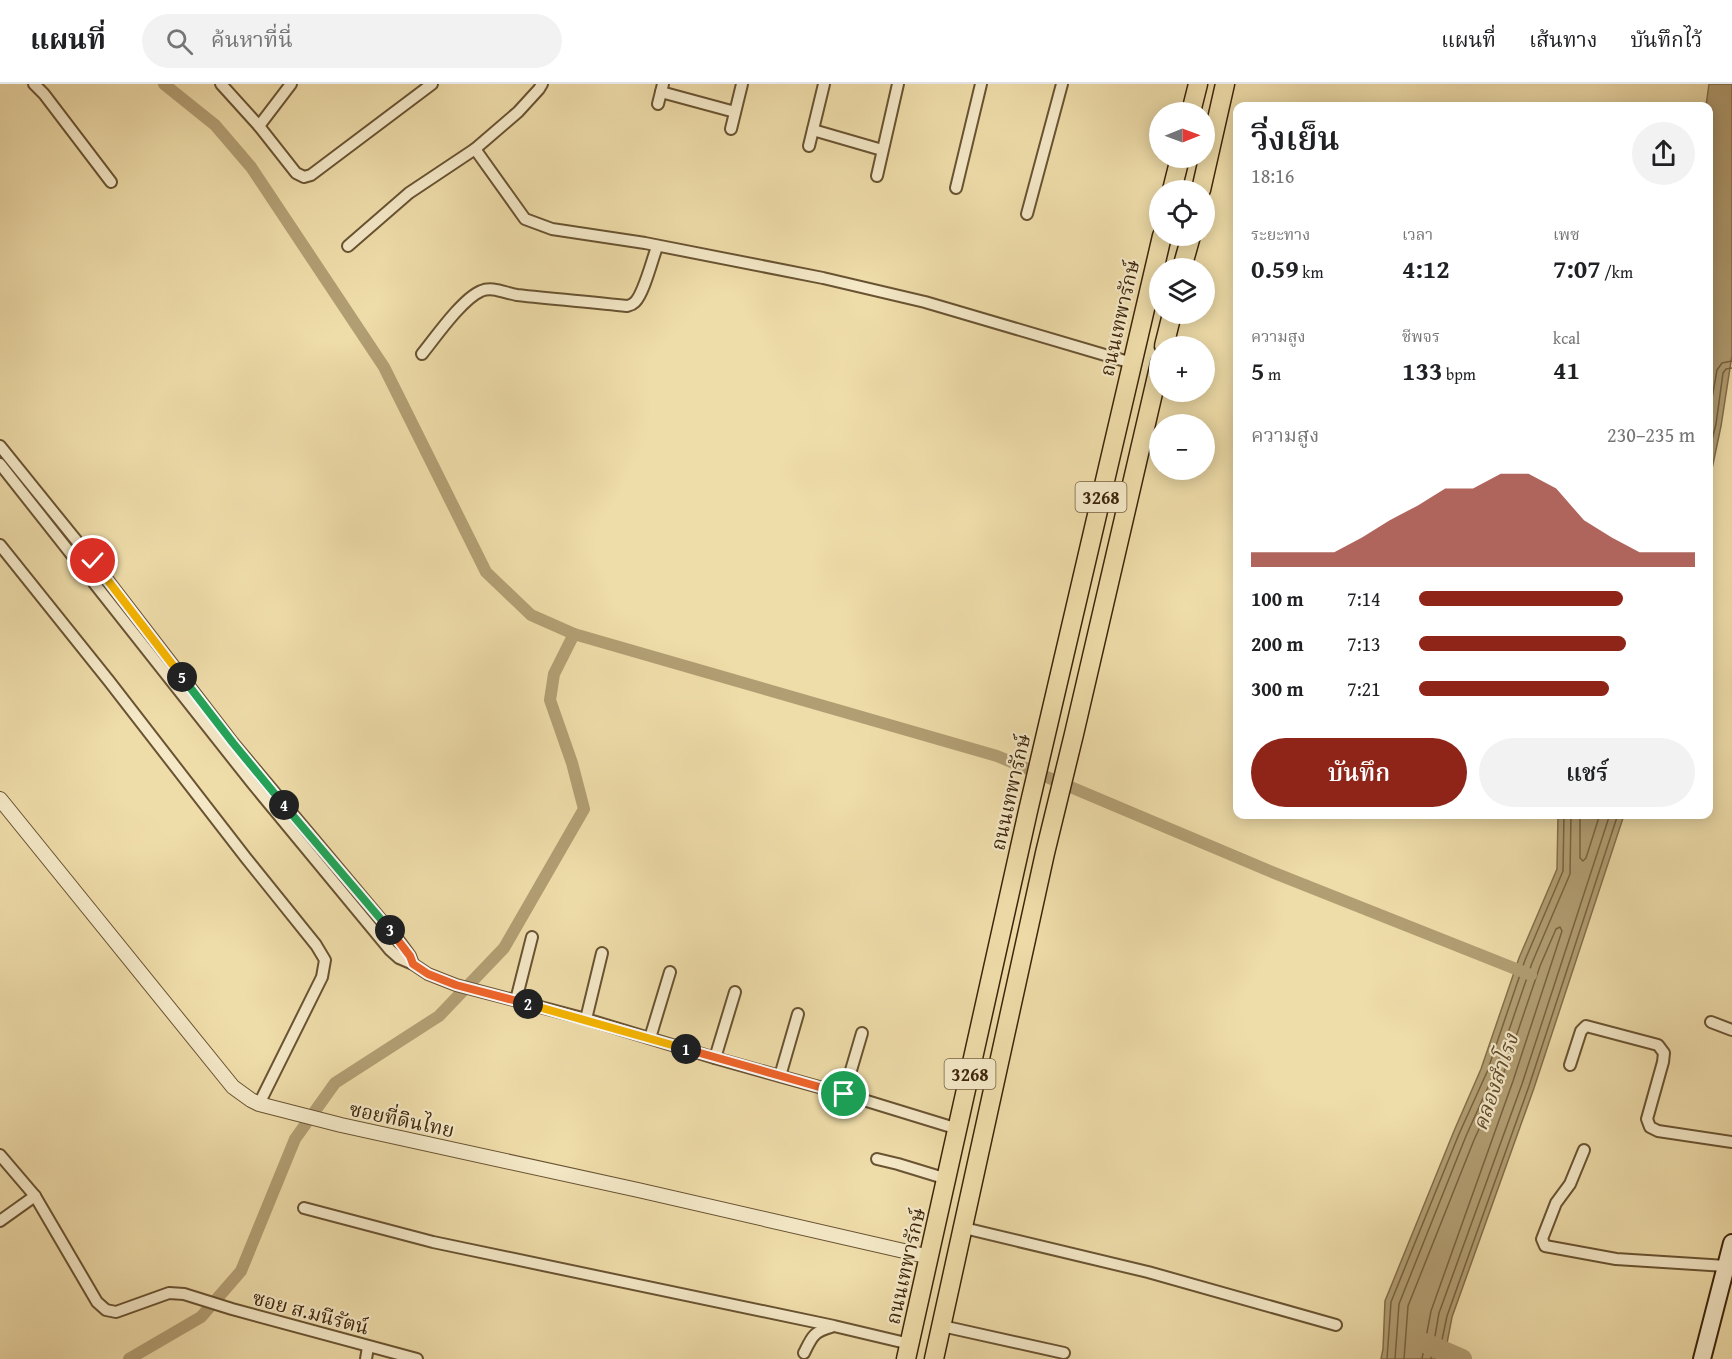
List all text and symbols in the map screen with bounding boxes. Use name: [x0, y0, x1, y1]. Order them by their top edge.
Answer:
search box: [142, 14, 562, 68]
text: แผนที่: [30, 18, 106, 59]
text: ค้นหาที่นี่: [211, 23, 293, 55]
text: แผนที่: [1441, 24, 1496, 55]
text: เส้นทาง: [1529, 24, 1597, 55]
text: บันทึกไว้: [1630, 24, 1702, 55]
icon: search: [163, 25, 196, 58]
north arrow: [1149, 102, 1215, 168]
map controls: [1149, 102, 1215, 480]
text: วิ่งเย็น: [1251, 114, 1340, 162]
button: share: [1632, 122, 1695, 185]
text: 18:16: [1251, 161, 1294, 190]
button: locate: [1149, 180, 1215, 246]
text: ระยะทาง: [1251, 222, 1310, 246]
text: เวลา: [1402, 222, 1433, 246]
text: เพซ: [1553, 222, 1580, 246]
text: 0.59: [1251, 249, 1299, 288]
text: 4:12: [1402, 249, 1450, 288]
text: 7:07: [1553, 249, 1601, 288]
street label: ถนนเทพารักษ์: [1092, 257, 1147, 379]
button: layers: [1149, 258, 1215, 324]
text: km: [1299, 260, 1323, 284]
text: /km: [1601, 260, 1633, 284]
text: ความสูง: [1251, 324, 1306, 348]
text: ชีพจร: [1402, 324, 1440, 348]
text: kcal: [1553, 326, 1580, 350]
button: +: [1149, 336, 1215, 402]
text: 41: [1553, 350, 1580, 389]
text: 5: [1251, 351, 1264, 390]
text: 133: [1402, 351, 1442, 390]
text: m: [1264, 362, 1281, 386]
text: bpm: [1442, 362, 1476, 386]
button: −: [1149, 414, 1215, 480]
text: ความสูง: [1251, 420, 1319, 449]
text: 230–235 m: [1607, 420, 1695, 449]
road number: 3268: [1076, 482, 1126, 512]
pin: [67, 535, 118, 586]
icon: check: [76, 544, 109, 577]
text: 100 m: [1251, 584, 1304, 613]
text: 7:14: [1347, 584, 1381, 613]
text: 200 m: [1251, 629, 1304, 658]
text: 7:13: [1347, 629, 1381, 658]
pin: 5: [167, 662, 197, 692]
text: 5: [178, 665, 186, 689]
text: 300 m: [1251, 674, 1304, 703]
text: 7:21: [1347, 674, 1381, 703]
street label: ถนนเทพารักษ์: [983, 731, 1038, 853]
button: บันทึก: [1251, 738, 1467, 807]
button: แชร์: [1479, 738, 1695, 807]
pin: 4: [269, 790, 299, 820]
text: 4: [280, 793, 288, 817]
pin: 3: [375, 915, 405, 945]
text: 3: [386, 918, 394, 942]
pin: 2: [513, 989, 543, 1019]
text: 2: [524, 992, 532, 1016]
water label: คลองสำโรง: [1464, 1028, 1527, 1135]
pin: 1: [671, 1034, 701, 1064]
text: 1: [682, 1037, 690, 1061]
road number: 3268: [944, 1059, 996, 1089]
pin: [818, 1068, 869, 1119]
icon: arrive: [827, 1077, 860, 1110]
street label: ซอยที่ดินไทย: [347, 1094, 457, 1144]
street label: ถนนเทพารักษ์: [878, 1205, 933, 1327]
street label: ซอย ส.มนีรัตน์: [250, 1283, 372, 1341]

